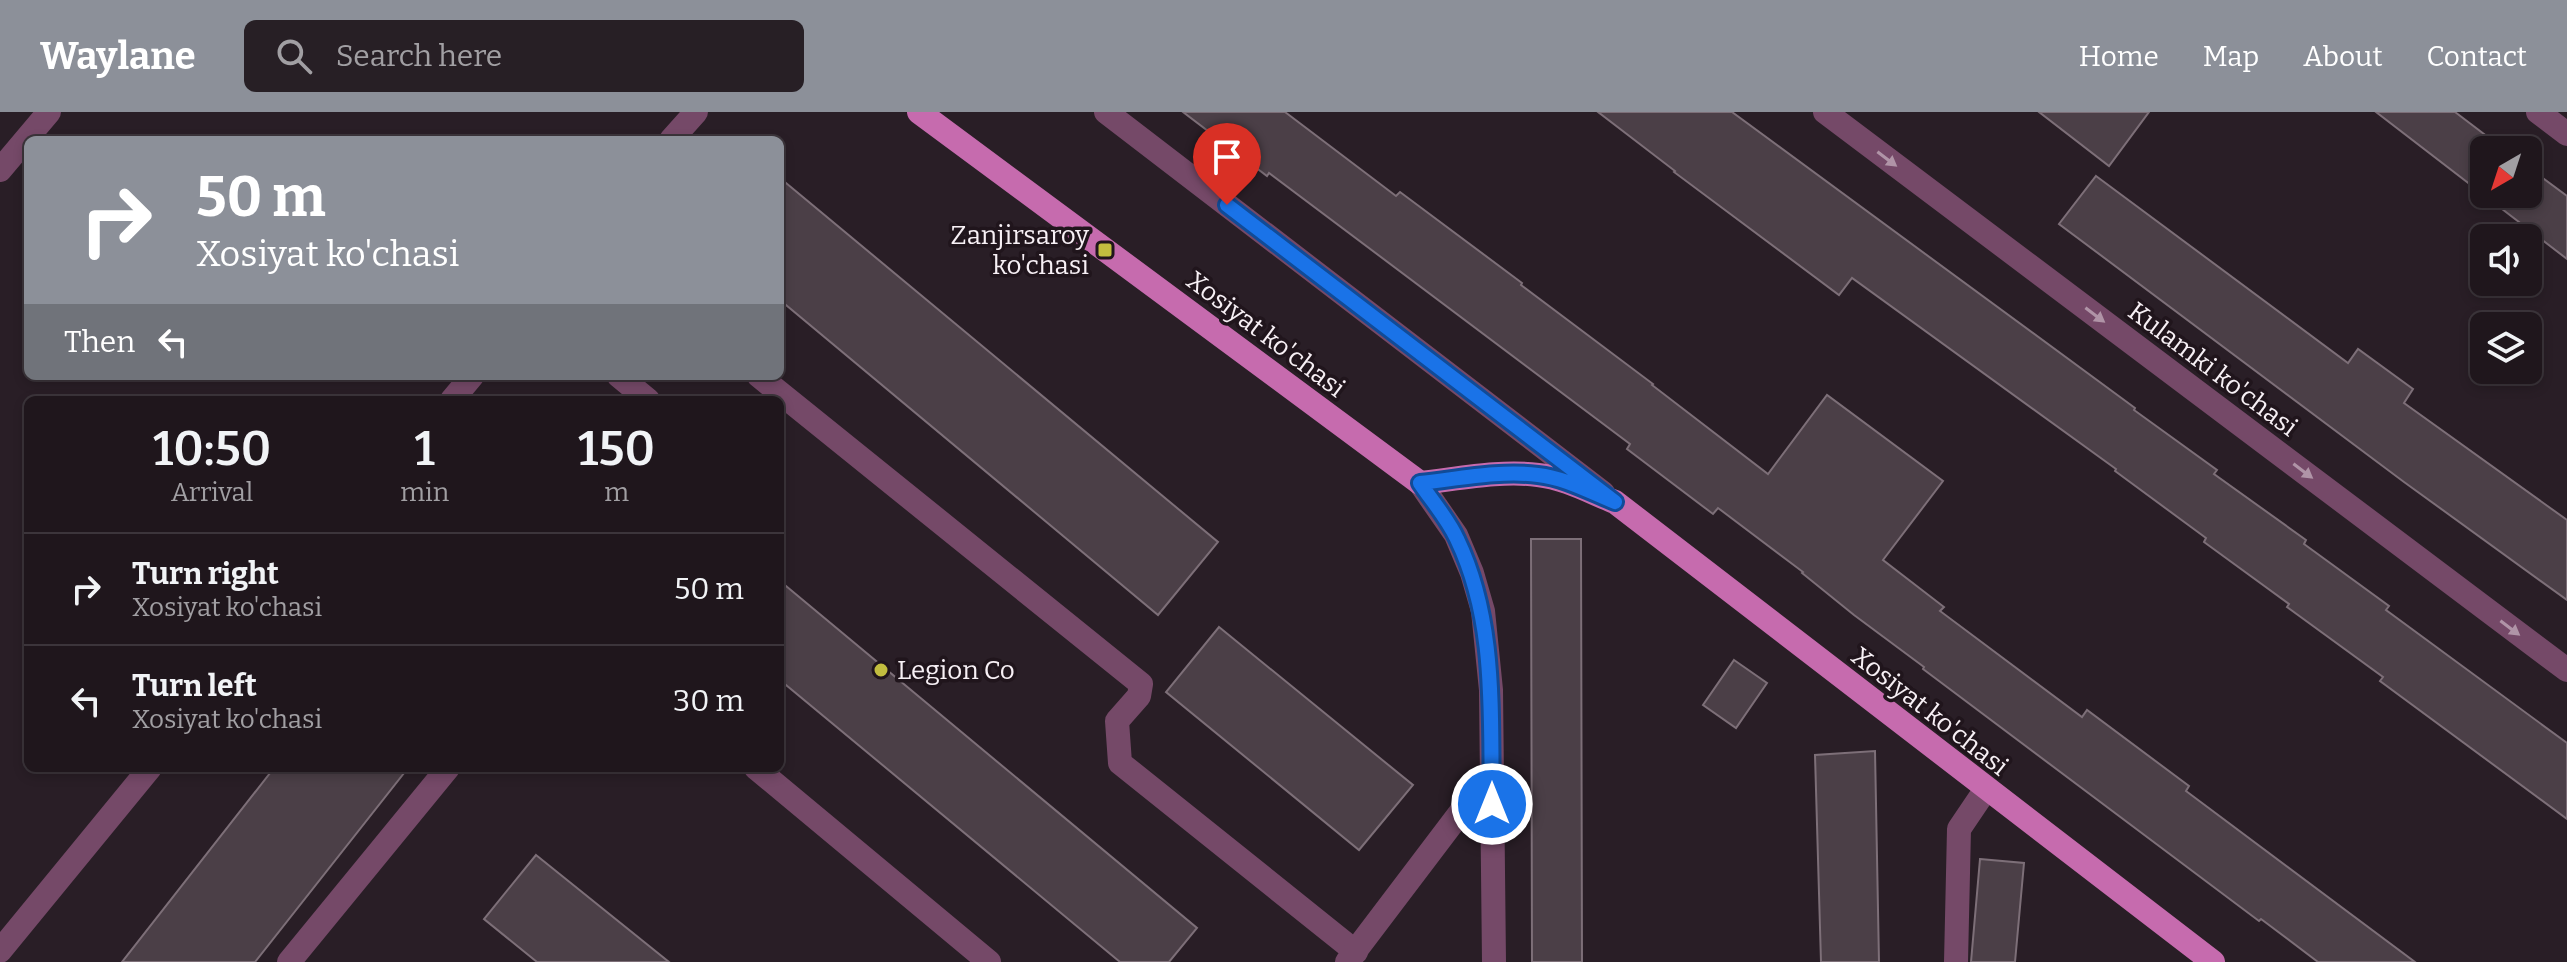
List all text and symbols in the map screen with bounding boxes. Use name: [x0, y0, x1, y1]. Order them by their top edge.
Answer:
search box: [244, 20, 804, 92]
text: Waylane: [40, 33, 196, 79]
icon: search: [272, 34, 316, 78]
text: Search here: [336, 38, 502, 74]
text: Home: [2079, 40, 2159, 73]
text: Map: [2203, 40, 2259, 73]
text: About: [2303, 40, 2383, 73]
text: Contact: [2427, 40, 2527, 73]
pin: [1193, 123, 1261, 205]
icon: arrive: [1205, 135, 1249, 179]
north arrow: [2470, 136, 2542, 208]
map controls: [2470, 136, 2542, 384]
one-way arrow: [1877, 150, 1897, 166]
text: 50 m: [196, 164, 326, 231]
icon: right: [64, 168, 168, 272]
place label: Zanjirsaroy ko'chasi: [951, 220, 1089, 281]
button: sound: [2470, 224, 2542, 296]
text: Xosiyat ko'chasi: [196, 232, 459, 276]
marker: Zanjirsaroy ko'chasi: [1096, 241, 1114, 259]
street label: Xosiyat ko'chasi: [1180, 265, 1351, 404]
street label: Kulamki ko'chasi: [2122, 296, 2304, 443]
one-way arrow: [2085, 307, 2105, 323]
button: layers: [2470, 312, 2542, 384]
icon: left: [151, 320, 195, 364]
text: Then: [64, 324, 135, 360]
text: 10:50: [153, 420, 271, 478]
text: 1: [415, 420, 435, 478]
text: 150: [578, 420, 655, 478]
one-way arrow: [2292, 463, 2313, 479]
text: Arrival: [171, 477, 253, 508]
text: min: [400, 477, 449, 508]
text: m: [604, 477, 629, 508]
text: Turn right: [132, 556, 279, 592]
icon: right: [64, 567, 108, 611]
text: 50 m: [674, 571, 744, 607]
text: Xosiyat ko'chasi: [132, 592, 322, 623]
one-way arrow: [2500, 619, 2521, 635]
street label: Xosiyat ko'chasi: [1845, 641, 2014, 782]
place label: Legion Co: [897, 655, 1015, 686]
marker: Legion Co: [872, 661, 890, 679]
text: Turn left: [132, 668, 257, 704]
icon: left: [64, 679, 108, 723]
text: 30 m: [673, 683, 744, 719]
text: Xosiyat ko'chasi: [132, 704, 322, 735]
position arrow: [1450, 762, 1534, 846]

